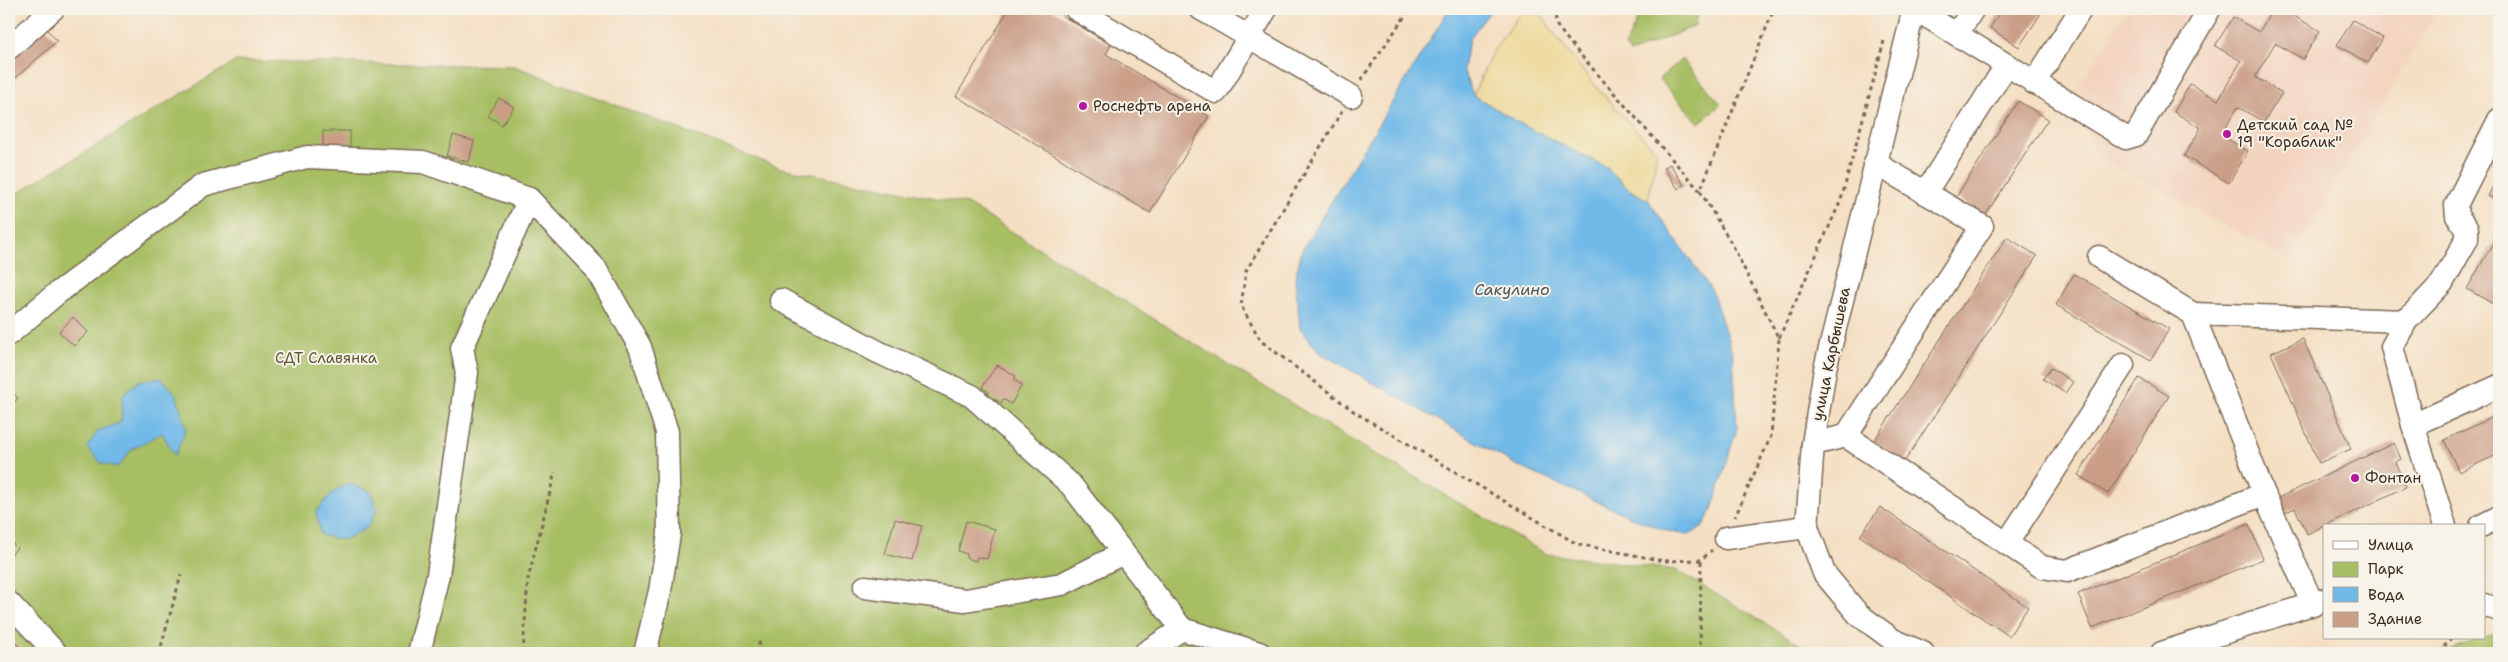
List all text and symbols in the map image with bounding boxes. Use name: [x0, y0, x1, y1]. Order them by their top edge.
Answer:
place label: Роснефть арена: [1093, 96, 1212, 116]
marker: Роснефть арена: [1077, 100, 1089, 112]
place label: Детский сад № 19 "Кораблик": [2237, 115, 2353, 152]
marker: Детский сад № 19 "Кораблик": [2221, 128, 2233, 140]
water label: Сакулино: [1474, 279, 1550, 300]
street label: улица Карбышева: [1807, 285, 1855, 423]
park label: СДТ Славянка: [275, 348, 378, 368]
place label: Фонтан: [2365, 468, 2421, 488]
marker: Фонтан: [2349, 472, 2361, 484]
legend: [2323, 524, 2486, 640]
text: Улица: [2368, 535, 2414, 555]
text: Парк: [2368, 559, 2404, 579]
text: Вода: [2368, 585, 2405, 605]
text: Здание: [2368, 609, 2422, 629]

